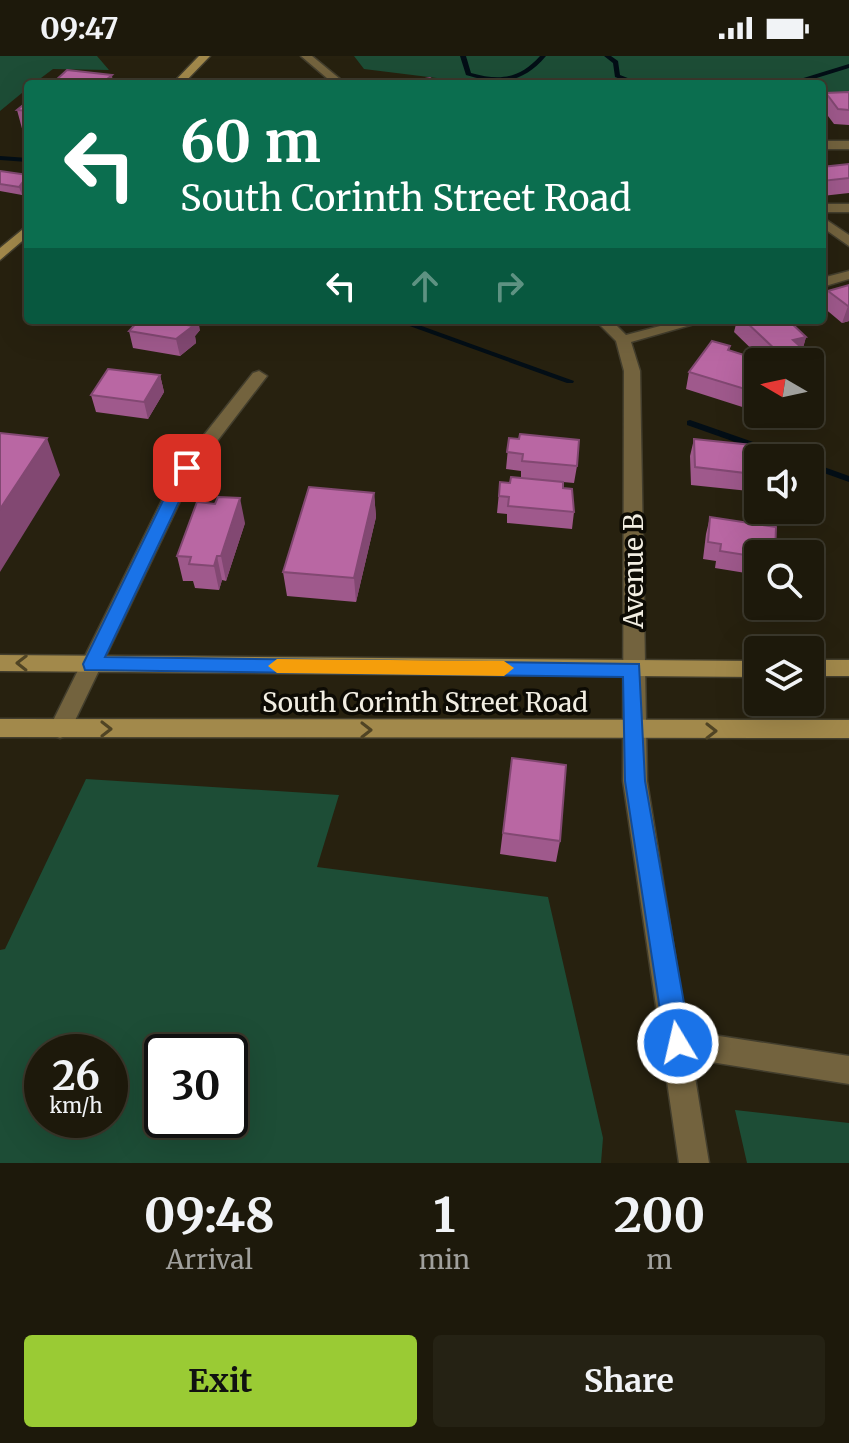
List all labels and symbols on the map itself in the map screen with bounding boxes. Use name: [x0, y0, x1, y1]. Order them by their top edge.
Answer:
north arrow: [744, 348, 824, 428]
pin: [153, 434, 221, 502]
street label: Avenue B: [617, 514, 650, 629]
one-way arrow: [15, 655, 28, 672]
street label: South Corinth Street Road: [262, 686, 588, 719]
one-way arrow: [100, 720, 113, 738]
one-way arrow: [360, 721, 373, 739]
one-way arrow: [705, 722, 718, 740]
position arrow: [636, 1001, 720, 1085]
speed limit sign: 30: [144, 1034, 248, 1138]

